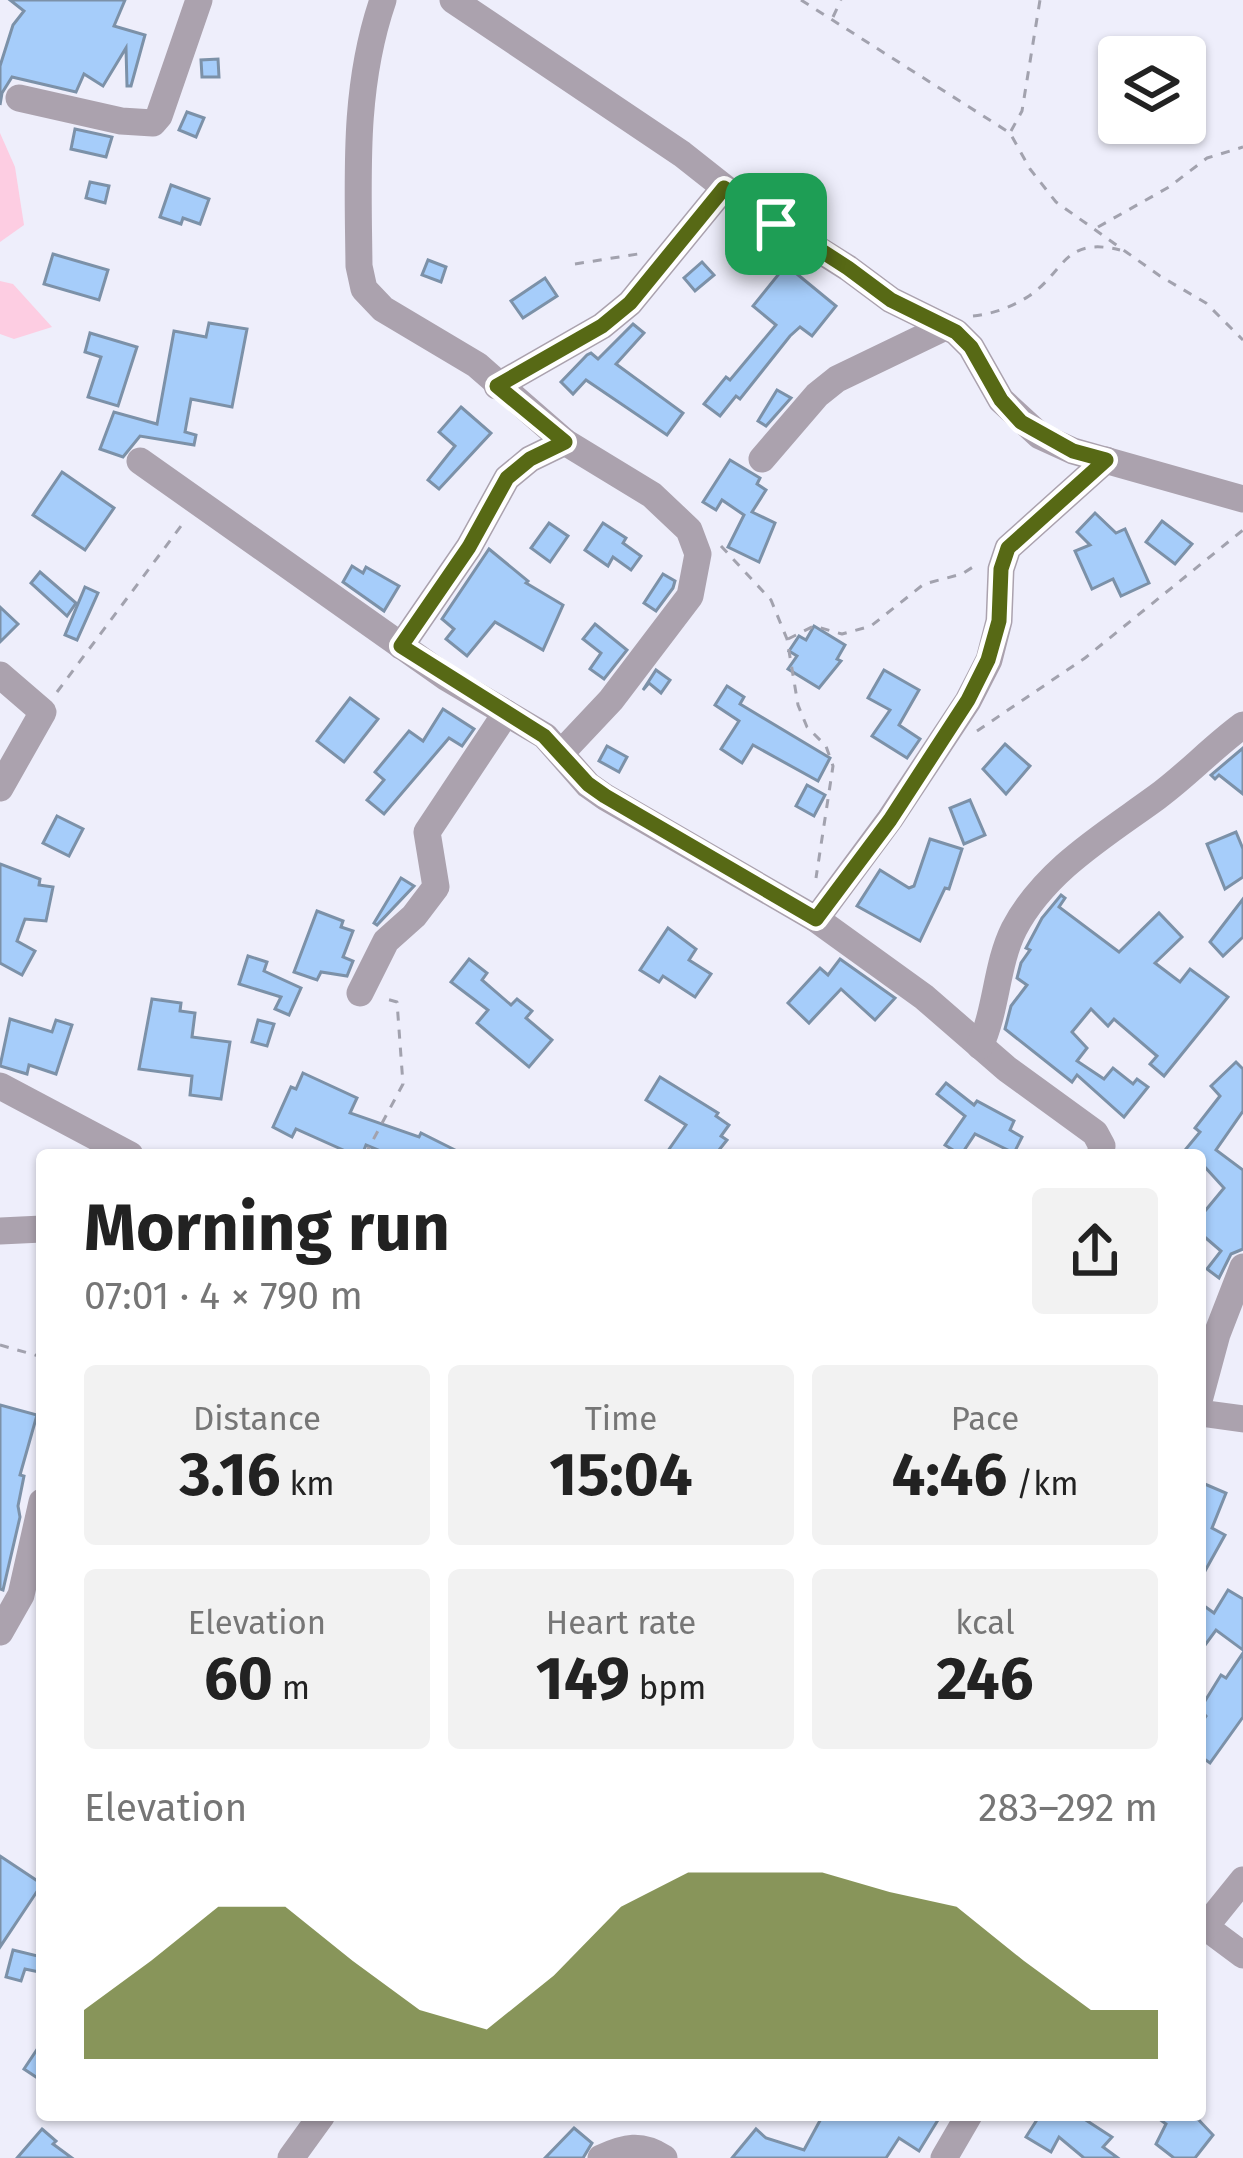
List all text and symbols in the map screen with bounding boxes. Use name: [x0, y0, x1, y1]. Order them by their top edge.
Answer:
map controls: [1098, 36, 1206, 144]
button: layers: [1098, 36, 1206, 144]
pin: [725, 173, 827, 275]
icon: arrive: [743, 191, 809, 257]
text: Morning run: [84, 1188, 450, 1267]
button: share: [1032, 1188, 1158, 1314]
text: 07:01 · 4 × 790 m: [84, 1273, 363, 1319]
text: Distance: [193, 1399, 321, 1439]
text: Time: [585, 1399, 657, 1439]
text: Pace: [951, 1399, 1019, 1439]
text: 3.16: [179, 1439, 281, 1511]
text: 15:04: [549, 1439, 693, 1511]
text: 4:46: [892, 1439, 1007, 1511]
text: km: [281, 1464, 335, 1504]
text: /km: [1007, 1464, 1078, 1504]
text: Elevation: [188, 1603, 326, 1643]
text: Heart rate: [546, 1603, 696, 1643]
text: kcal: [955, 1603, 1015, 1643]
text: 60: [204, 1643, 273, 1715]
text: 149: [536, 1643, 630, 1715]
text: 246: [936, 1643, 1034, 1715]
text: m: [273, 1668, 310, 1708]
text: bpm: [630, 1668, 706, 1708]
text: Elevation: [84, 1785, 247, 1831]
text: 283–292 m: [978, 1785, 1158, 1831]

